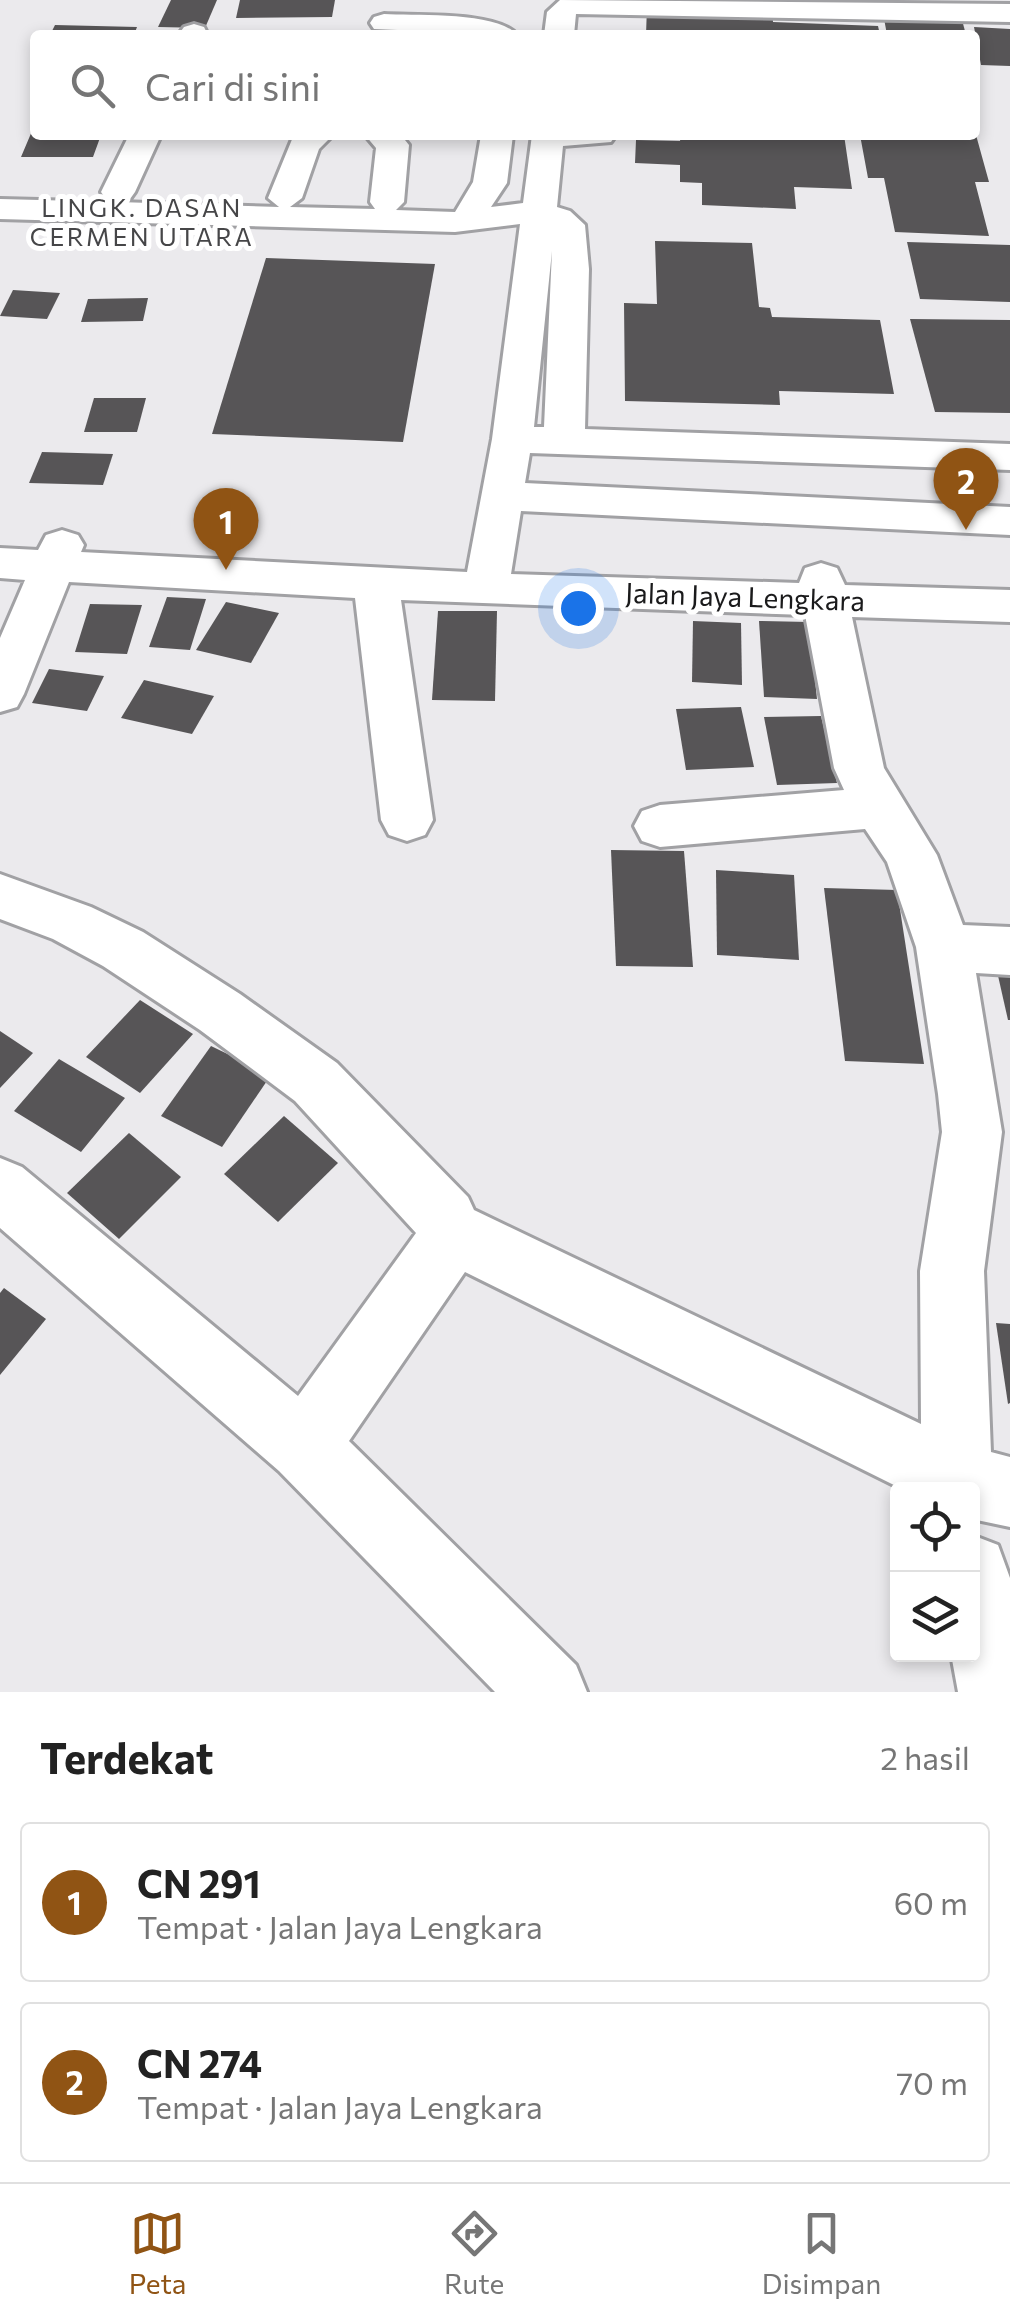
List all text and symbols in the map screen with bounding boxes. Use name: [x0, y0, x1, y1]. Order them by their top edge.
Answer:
search box: [30, 30, 980, 140]
icon: search: [65, 58, 120, 113]
text: Cari di sini: [145, 62, 321, 109]
district label: LINGK. DASAN CERMEN UTARA: [30, 192, 254, 251]
pin: 2: [934, 448, 998, 530]
pin: 1: [194, 488, 258, 570]
street label: Jalan Jaya Lengkara: [624, 575, 866, 617]
your location: [553, 583, 604, 634]
map controls: [890, 1482, 980, 1662]
button: locate: [890, 1482, 980, 1572]
button: layers: [890, 1572, 980, 1662]
text: Terdekat: [40, 1731, 214, 1783]
text: 2 hasil: [880, 1737, 970, 1777]
text: CN 291: [137, 1859, 261, 1906]
text: 1: [67, 1882, 82, 1922]
text: 60 m: [894, 1882, 968, 1922]
text: Tempat · Jalan Jaya Lengkara: [137, 1906, 543, 1946]
text: CN 274: [137, 2039, 262, 2086]
text: 2: [65, 2062, 84, 2102]
text: 70 m: [896, 2062, 968, 2102]
text: Tempat · Jalan Jaya Lengkara: [137, 2086, 543, 2126]
tab: Peta: [129, 2206, 187, 2300]
tab: Rute: [444, 2206, 504, 2300]
tab: Disimpan: [762, 2206, 881, 2300]

